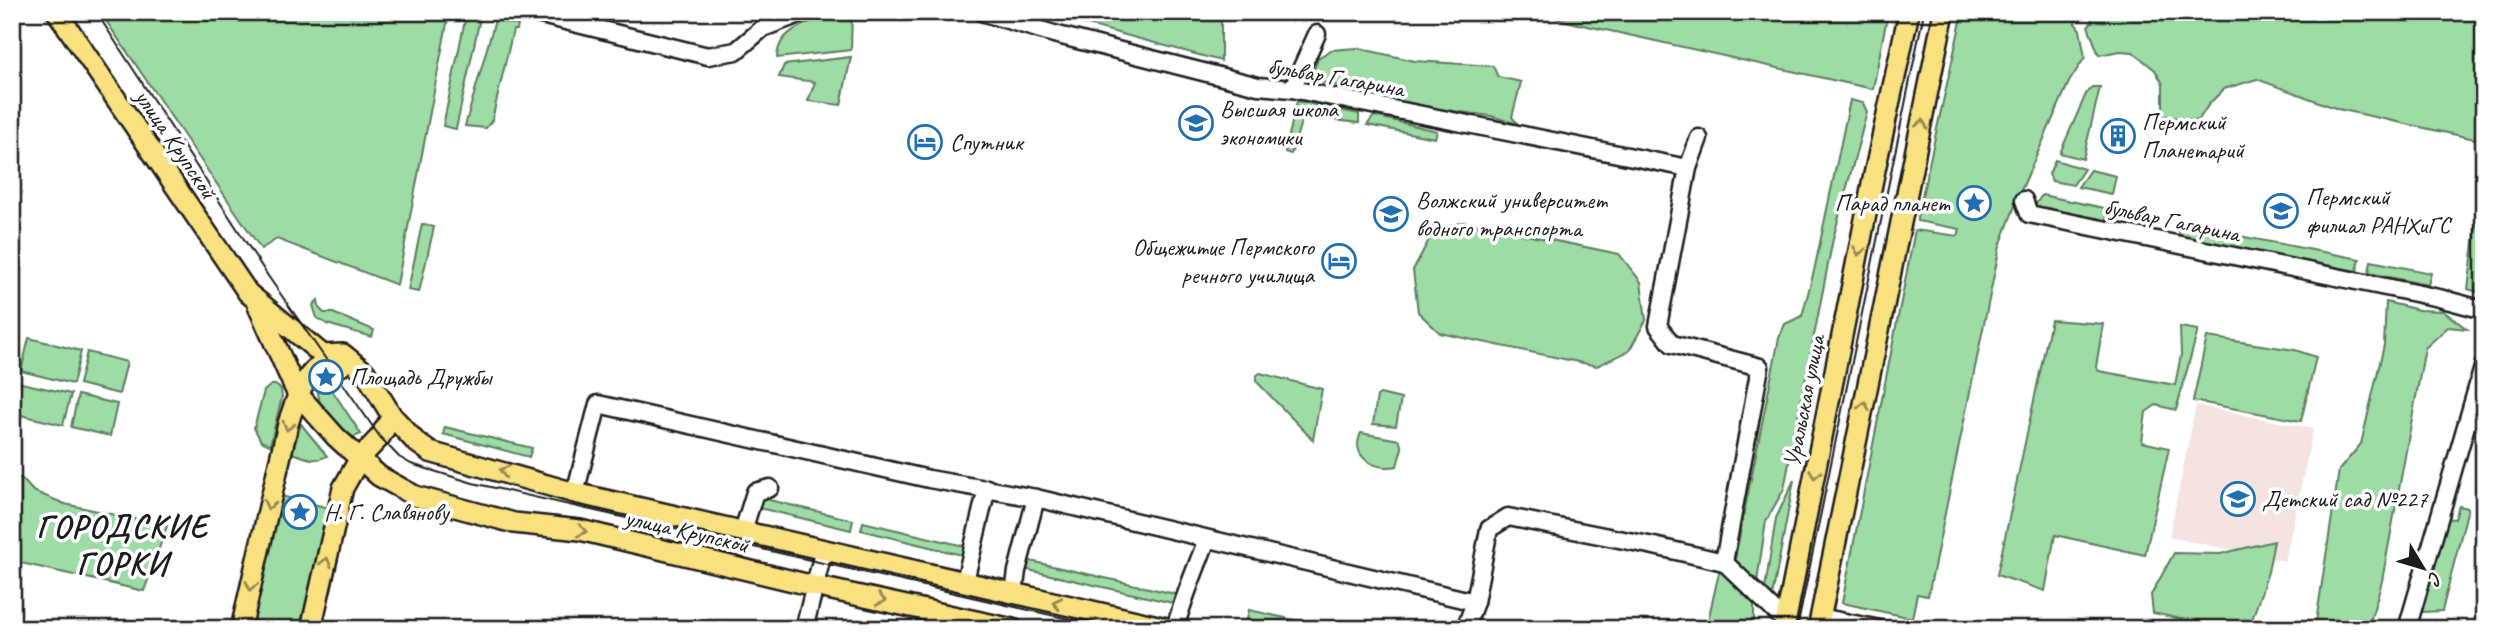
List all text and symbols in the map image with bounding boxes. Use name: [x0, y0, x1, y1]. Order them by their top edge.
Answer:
street label: бульвар Гагарина: [1266, 50, 1409, 104]
street label: улица Крупской: [127, 82, 225, 206]
place label: Высшая школа экономики: [1220, 94, 1339, 152]
school or university icon: Высшая школа экономики: [1177, 104, 1215, 142]
place label: Пермский Планетарий: [2142, 107, 2246, 165]
building icon: Пермский Планетарий: [2099, 117, 2137, 155]
one-way arrow: [1913, 118, 1928, 130]
hotel icon: Спутник: [906, 123, 944, 161]
place label: Спутник: [950, 127, 1025, 157]
place label: Пермский филиал РАНХиГС: [2306, 182, 2453, 240]
place icon: Парад планет: [1955, 184, 1993, 222]
place label: Волжский университет водного транспорта: [1416, 185, 1608, 243]
place label: Парад планет: [1835, 188, 1951, 218]
street label: бульвар Гагарина: [2102, 191, 2245, 249]
school or university icon: Пермский филиал РАНХиГС: [2262, 192, 2300, 230]
school or university icon: Волжский университет водного транспорта: [1372, 195, 1410, 233]
place label: Общежитие Пермского речного училища: [1132, 232, 1316, 290]
hotel icon: Общежитие Пермского речного училища: [1320, 242, 1358, 280]
one-way arrow: [1852, 245, 1867, 257]
street label: Уральская улица: [1777, 331, 1832, 469]
place icon: Площадь Дружбы: [307, 358, 345, 396]
place label: Площадь Дружбы: [350, 362, 494, 392]
one-way arrow: [1855, 400, 1870, 412]
one-way arrow: [282, 420, 296, 432]
one-way arrow: [498, 465, 510, 480]
one-way arrow: [1808, 468, 1823, 480]
school or university icon: Детский сад №227: [2219, 480, 2257, 518]
place label: Детский сад №227: [2262, 484, 2429, 514]
place icon: Н. Г. Славянову: [281, 493, 319, 531]
place label: Н. Г. Славянову: [324, 497, 450, 527]
one-way arrow: [263, 499, 277, 511]
street label: улица Крупской: [620, 502, 754, 560]
district label: ГОРОДСКИЕ ГОРКИ: [37, 506, 212, 584]
one-way arrow: [576, 523, 588, 538]
north arrow: [2388, 532, 2458, 602]
one-way arrow: [318, 556, 332, 568]
text: С: [2422, 567, 2448, 591]
one-way arrow: [244, 580, 259, 592]
one-way arrow: [875, 591, 887, 606]
one-way arrow: [1051, 596, 1063, 611]

